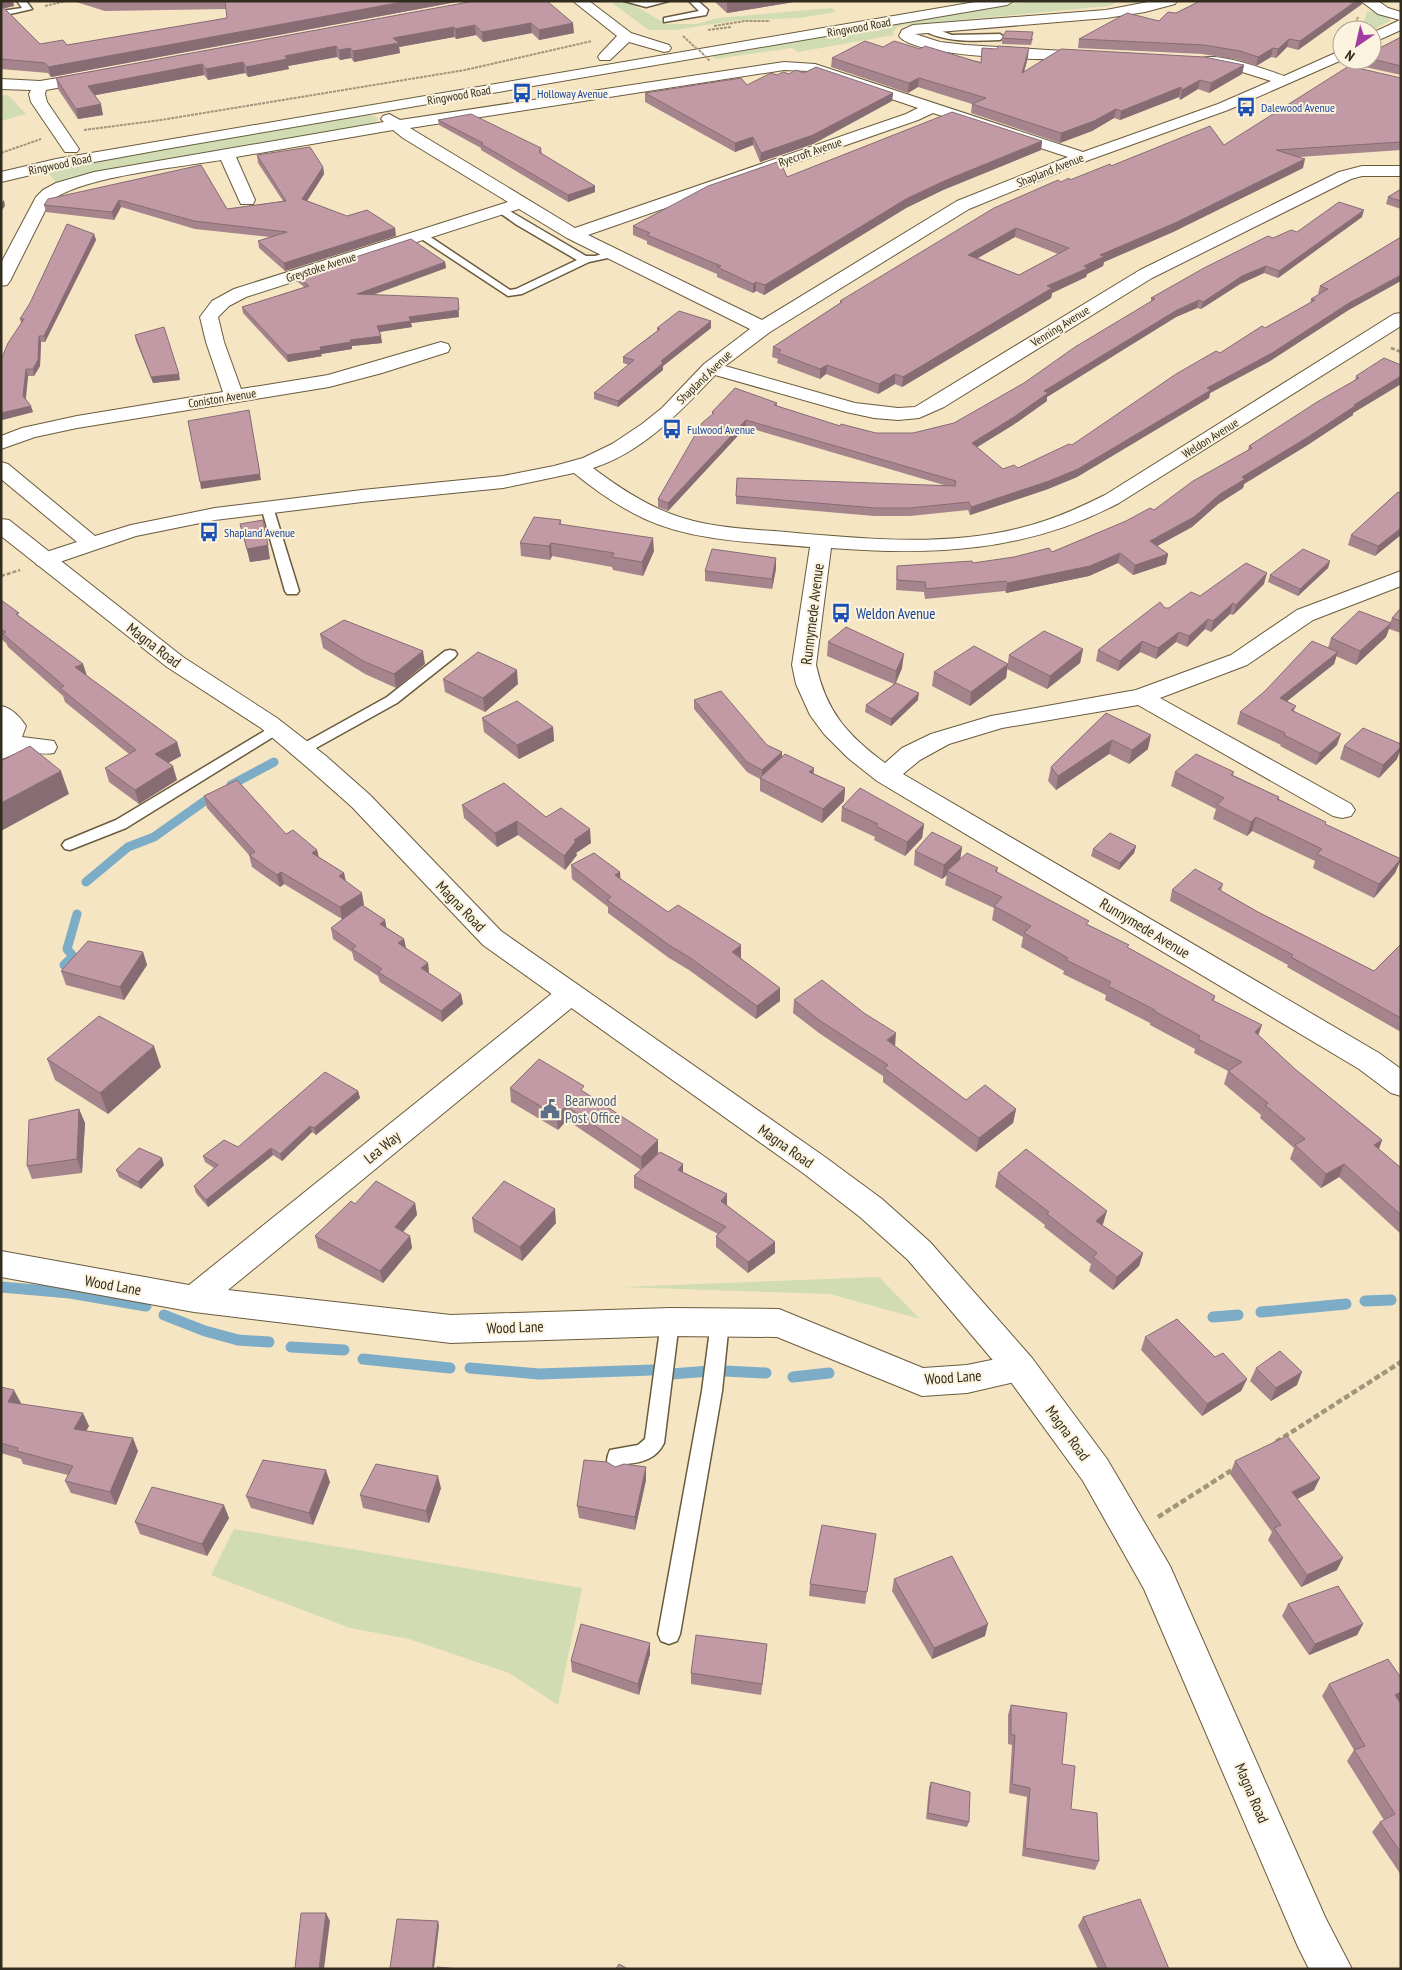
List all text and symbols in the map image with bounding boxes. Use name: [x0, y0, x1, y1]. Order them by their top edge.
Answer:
street label: Ringwood Road: [826, 14, 892, 40]
north arrow: [1332, 20, 1382, 70]
text: N: [1342, 46, 1358, 65]
street label: Ringwood Road: [426, 82, 492, 108]
bus stop icon: Holloway Avenue: [511, 82, 533, 104]
place label: Holloway Avenue: [537, 86, 608, 101]
bus stop icon: Dalewood Avenue: [1235, 96, 1257, 118]
place label: Dalewood Avenue: [1261, 100, 1335, 115]
street label: Ryecroft Avenue: [776, 134, 844, 170]
street label: Ringwood Road: [27, 150, 93, 178]
street label: Shapland Avenue: [1014, 150, 1086, 190]
street label: Greystoke Avenue: [284, 249, 358, 285]
street label: Venning Avenue: [1027, 302, 1092, 350]
street label: Shapland Avenue: [673, 347, 735, 407]
street label: Coniston Avenue: [187, 385, 257, 411]
street label: Weldon Avenue: [1179, 415, 1241, 461]
bus stop icon: Fulwood Avenue: [661, 418, 683, 440]
place label: Fulwood Avenue: [687, 422, 755, 437]
bus stop icon: Shapland Avenue: [198, 521, 220, 543]
place label: Shapland Avenue: [224, 525, 295, 540]
street label: Runnymede Avenue: [796, 562, 828, 666]
bus stop icon: Weldon Avenue: [830, 602, 852, 624]
place label: Weldon Avenue: [856, 604, 936, 623]
street label: Magna Road: [123, 618, 185, 672]
street label: Magna Road: [432, 877, 490, 935]
street label: Runnymede Avenue: [1096, 894, 1194, 962]
place label: Bearwood Post Office: [565, 1091, 620, 1127]
public building icon: Bearwood Post Office: [539, 1098, 561, 1120]
street label: Magna Road: [755, 1120, 817, 1172]
street label: Lea Way: [360, 1126, 405, 1168]
street label: Wood Lane: [83, 1271, 143, 1299]
street label: Wood Lane: [486, 1317, 544, 1337]
street label: Wood Lane: [924, 1366, 982, 1388]
street label: Magna Road: [1042, 1402, 1094, 1464]
street label: Magna Road: [1231, 1760, 1273, 1826]

